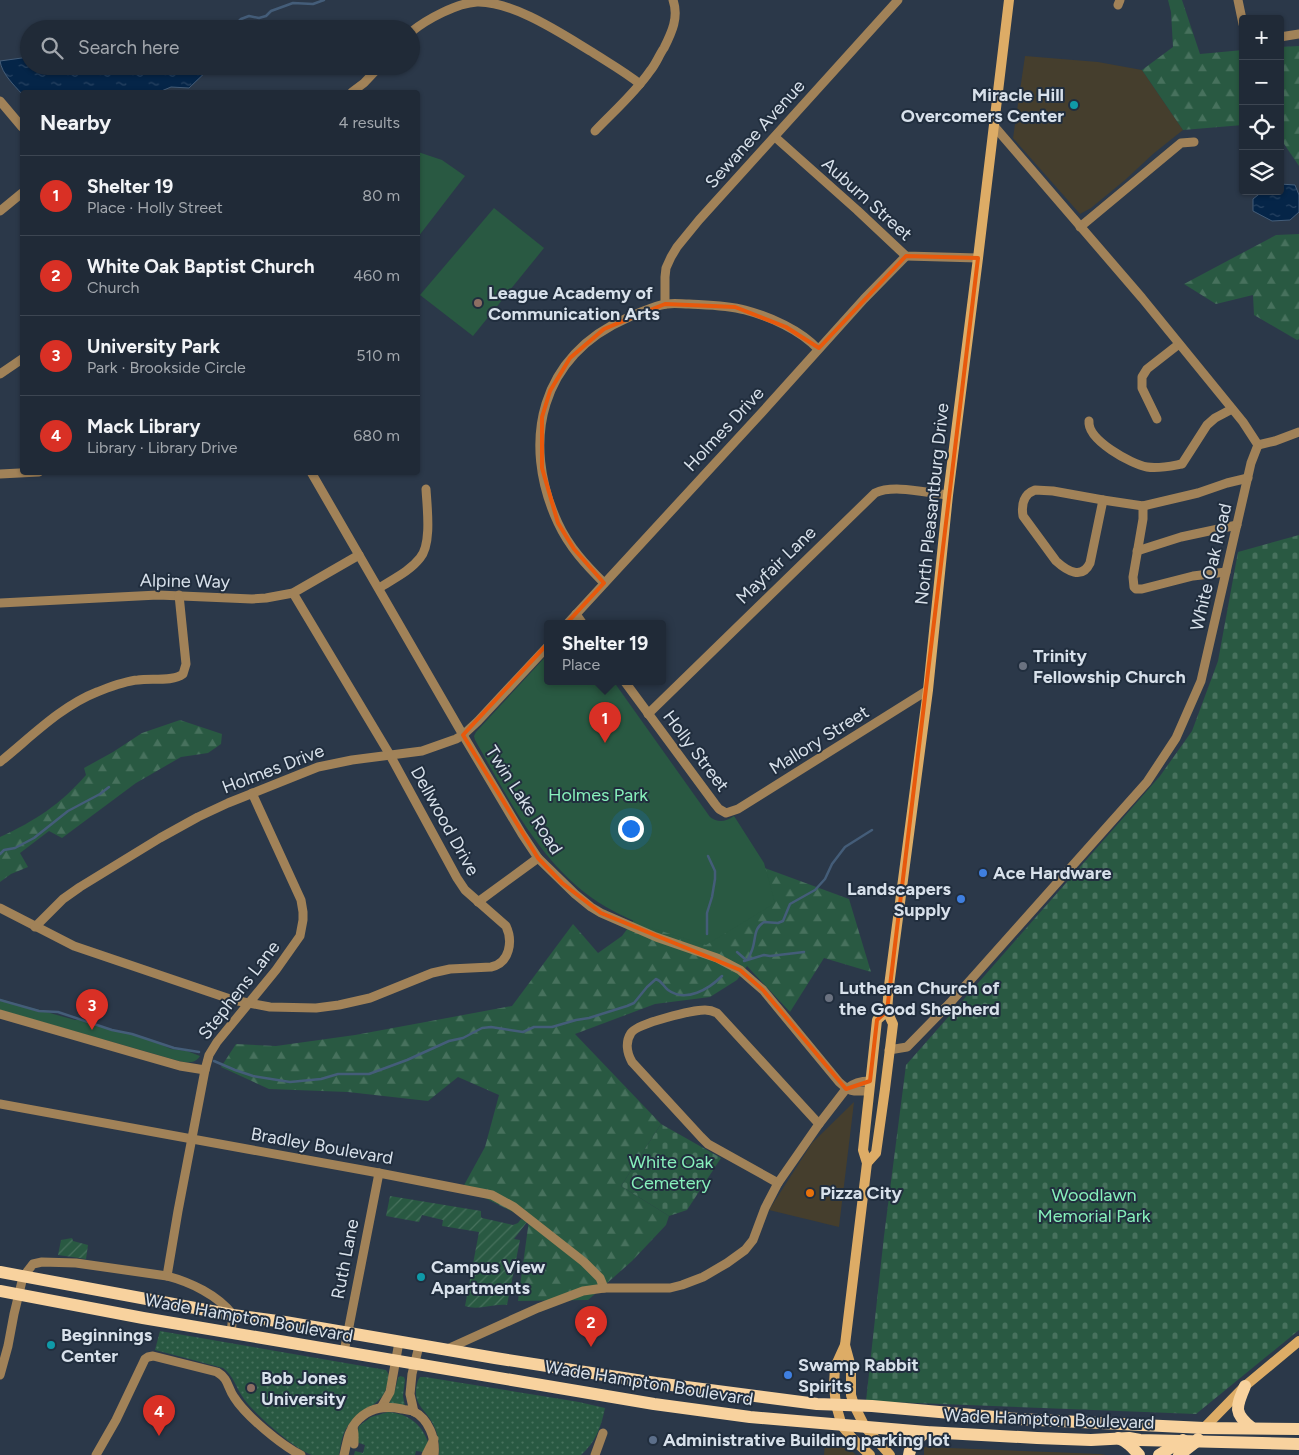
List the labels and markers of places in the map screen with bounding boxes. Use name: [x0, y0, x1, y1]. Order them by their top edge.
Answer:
place label: Miracle Hill Overcomers Center: [901, 84, 1064, 127]
marker: Miracle Hill Overcomers Center: [1068, 99, 1080, 111]
place label: League Academy of Communication Arts: [488, 282, 660, 325]
marker: League Academy of Communication Arts: [472, 297, 484, 309]
place label: Trinity Fellowship Church: [1033, 645, 1186, 688]
marker: Trinity Fellowship Church: [1017, 660, 1029, 672]
pin: 1: [589, 702, 621, 743]
place label: Ace Hardware: [993, 862, 1112, 884]
marker: Ace Hardware: [977, 867, 989, 879]
place label: Landscapers Supply: [847, 878, 952, 921]
marker: Landscapers Supply: [955, 893, 967, 905]
place label: Lutheran Church of the Good Shepherd: [839, 977, 1000, 1020]
pin: 3: [76, 989, 108, 1030]
marker: Lutheran Church of the Good Shepherd: [823, 992, 835, 1004]
place label: Pizza City: [820, 1182, 903, 1204]
marker: Pizza City: [804, 1187, 816, 1199]
place label: Campus View Apartments: [431, 1256, 545, 1299]
marker: Campus View Apartments: [415, 1271, 427, 1283]
pin: 2: [575, 1306, 607, 1347]
place label: Beginnings Center: [61, 1324, 153, 1367]
marker: Beginnings Center: [45, 1339, 57, 1351]
place label: Swamp Rabbit Spirits: [798, 1354, 919, 1397]
place label: Bob Jones University: [261, 1367, 347, 1410]
marker: Swamp Rabbit Spirits: [782, 1369, 794, 1381]
marker: Bob Jones University: [245, 1382, 257, 1394]
pin: 4: [143, 1395, 175, 1436]
place label: Administrative Building parking lot: [663, 1429, 950, 1451]
marker: Administrative Building parking lot: [647, 1434, 659, 1446]

